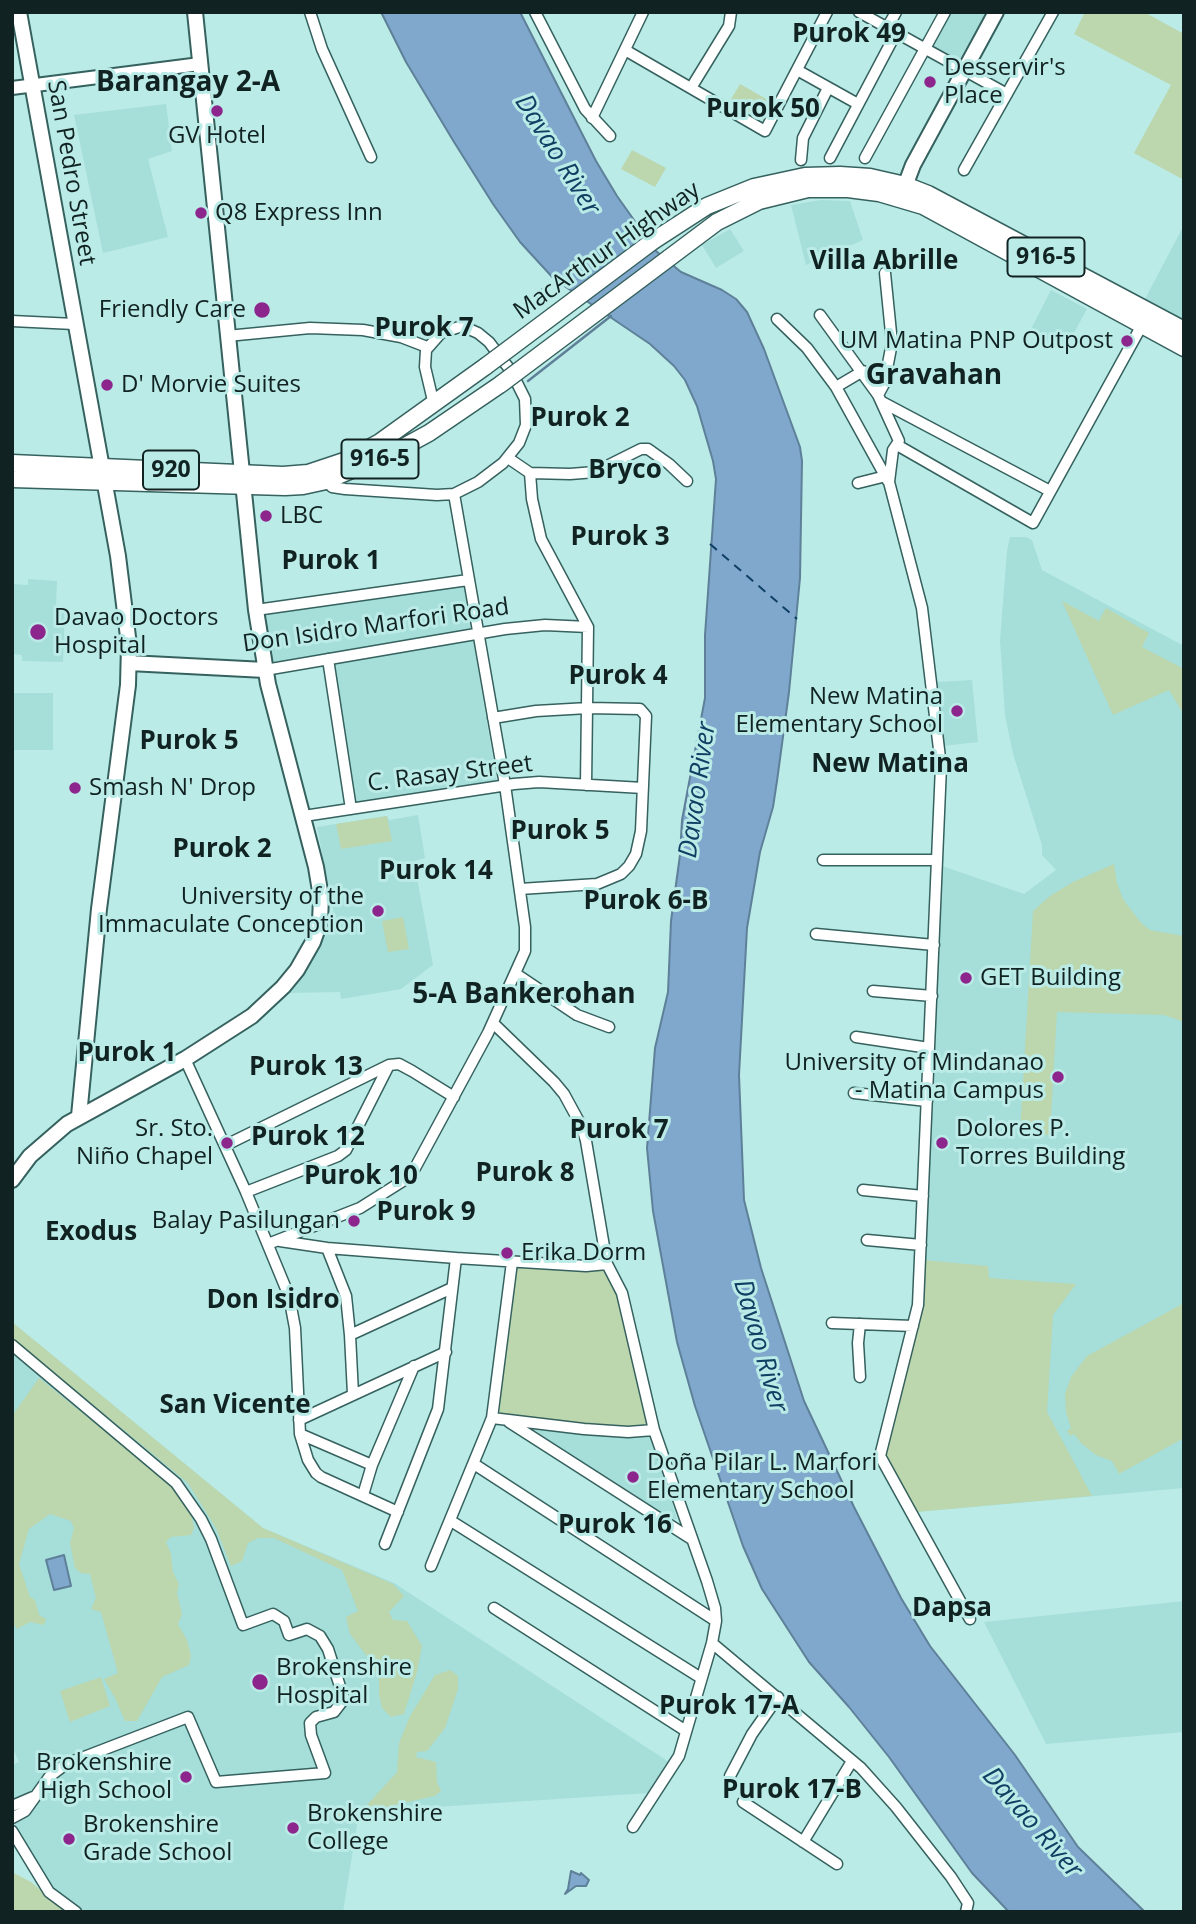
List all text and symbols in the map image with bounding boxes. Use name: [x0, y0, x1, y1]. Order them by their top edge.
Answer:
district label: Purok 49: [792, 19, 906, 51]
place label: Desservir's Place: [944, 54, 1066, 110]
district label: Barangay 2-A: [96, 66, 280, 100]
marker: Desservir's Place: [922, 74, 938, 90]
street label: San Pedro Street: [41, 78, 101, 268]
water label: Davao River: [508, 89, 606, 221]
district label: Purok 50: [706, 94, 820, 126]
marker: GV Hotel: [209, 103, 225, 119]
place label: GV Hotel: [168, 122, 266, 150]
street label: MacArthur Highway: [508, 176, 706, 326]
place label: Q8 Express Inn: [215, 199, 383, 227]
marker: Q8 Express Inn: [193, 205, 209, 221]
road number: 916-5: [1007, 238, 1084, 276]
district label: Villa Abrille: [810, 246, 958, 278]
place label: Friendly Care: [99, 296, 246, 324]
marker: Friendly Care: [252, 300, 272, 320]
district label: Purok 7: [374, 313, 474, 345]
place label: UM Matina PNP Outpost: [840, 327, 1113, 355]
marker: UM Matina PNP Outpost: [1119, 333, 1135, 349]
district label: Gravahan: [866, 359, 1002, 393]
place label: D' Morvie Suites: [121, 371, 301, 399]
marker: D' Morvie Suites: [99, 377, 115, 393]
district label: Purok 2: [530, 403, 630, 435]
road number: 916-5: [342, 440, 418, 478]
road number: 920: [143, 450, 199, 490]
district label: Bryco: [588, 455, 662, 487]
place label: LBC: [280, 502, 323, 530]
marker: LBC: [258, 508, 274, 524]
district label: Purok 3: [570, 522, 670, 554]
district label: Purok 1: [281, 546, 381, 578]
street label: Don Isidro Marfori Road: [241, 593, 511, 659]
place label: Davao Doctors Hospital: [54, 604, 218, 660]
marker: Davao Doctors Hospital: [28, 622, 48, 642]
district label: Purok 4: [568, 661, 668, 693]
place label: New Matina Elementary School: [735, 683, 943, 739]
marker: New Matina Elementary School: [949, 703, 965, 719]
water label: Davao River: [673, 720, 723, 860]
district label: Purok 5: [139, 726, 239, 758]
district label: New Matina: [811, 749, 969, 781]
street label: C. Rasay Street: [366, 750, 534, 798]
place label: Smash N' Drop: [89, 774, 256, 802]
marker: Smash N' Drop: [67, 780, 83, 796]
district label: Purok 5: [510, 816, 610, 848]
district label: Purok 2: [172, 834, 272, 866]
district label: Purok 14: [379, 856, 493, 888]
place label: University of the Immaculate Conception: [98, 883, 364, 939]
district label: Purok 6-B: [584, 886, 708, 918]
marker: University of the Immaculate Conception: [370, 903, 386, 919]
place label: GET Building: [980, 964, 1121, 992]
marker: GET Building: [958, 970, 974, 986]
district label: 5-A Bankerohan: [412, 978, 636, 1012]
district label: Purok 1: [77, 1038, 177, 1070]
place label: University of Mindanao - Matina Campus: [785, 1049, 1044, 1105]
district label: Purok 13: [249, 1052, 363, 1084]
marker: University of Mindanao - Matina Campus: [1050, 1069, 1066, 1085]
place label: Sr. Sto. Niño Chapel: [76, 1115, 213, 1171]
district label: Purok 7: [569, 1115, 669, 1147]
place label: Dolores P. Torres Building: [956, 1115, 1125, 1171]
district label: Purok 12: [251, 1122, 365, 1154]
marker: Sr. Sto. Niño Chapel: [219, 1135, 235, 1151]
marker: Dolores P. Torres Building: [934, 1135, 950, 1151]
district label: Purok 8: [475, 1158, 575, 1190]
district label: Purok 10: [304, 1161, 418, 1193]
district label: Purok 9: [376, 1197, 476, 1229]
place label: Balay Pasilungan: [152, 1207, 340, 1235]
marker: Balay Pasilungan: [346, 1213, 362, 1229]
district label: Exodus: [45, 1217, 137, 1249]
place label: Erika Dorm: [521, 1239, 646, 1267]
marker: Erika Dorm: [499, 1245, 515, 1261]
water label: Davao River: [726, 1276, 794, 1416]
district label: Don Isidro: [206, 1285, 340, 1317]
district label: San Vicente: [159, 1390, 311, 1422]
place label: Doña Pilar L. Marfori Elementary School: [647, 1449, 877, 1505]
marker: Doña Pilar L. Marfori Elementary School: [625, 1469, 641, 1485]
district label: Purok 16: [558, 1510, 672, 1542]
district label: Dapsa: [912, 1593, 992, 1625]
place label: Brokenshire Hospital: [276, 1654, 412, 1710]
marker: Brokenshire Hospital: [250, 1672, 270, 1692]
district label: Purok 17-A: [659, 1691, 799, 1723]
place label: Brokenshire High School: [36, 1749, 172, 1805]
water label: Davao River: [975, 1761, 1089, 1885]
marker: Brokenshire High School: [178, 1769, 194, 1785]
district label: Purok 17-B: [722, 1775, 862, 1807]
place label: Brokenshire College: [307, 1800, 443, 1856]
place label: Brokenshire Grade School: [83, 1811, 232, 1867]
marker: Brokenshire College: [285, 1820, 301, 1836]
marker: Brokenshire Grade School: [61, 1831, 77, 1847]

